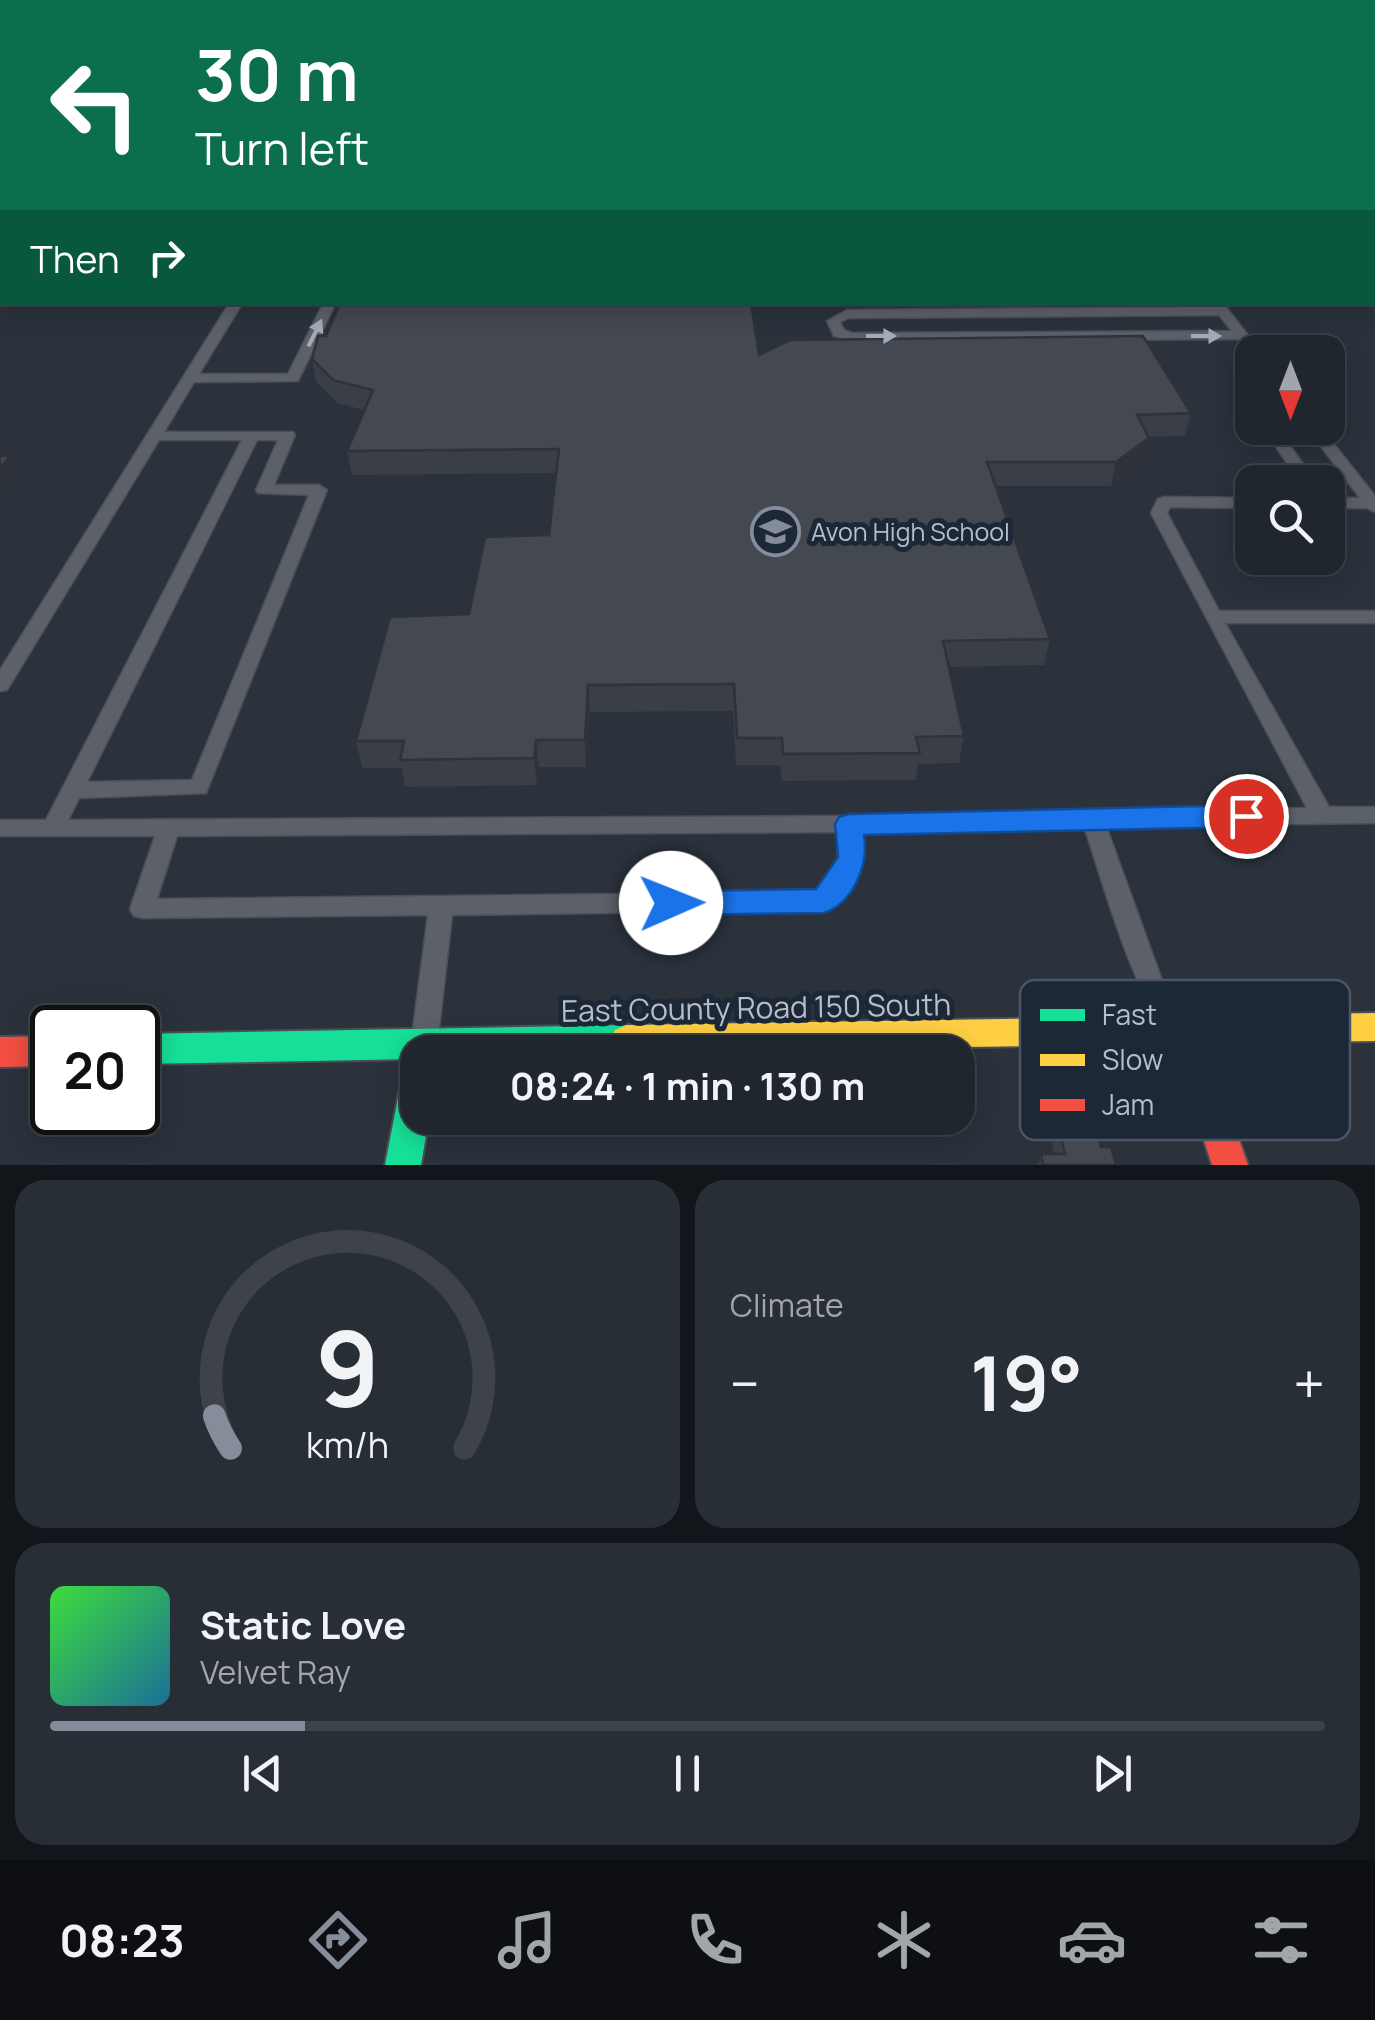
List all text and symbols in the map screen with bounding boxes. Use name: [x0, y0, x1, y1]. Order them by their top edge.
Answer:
text: 30 m: [195, 26, 359, 122]
icon: left: [30, 40, 160, 170]
text: Turn left: [195, 117, 369, 179]
icon: right: [139, 230, 194, 285]
text: Then: [30, 232, 119, 284]
one-way arrow: [307, 318, 324, 347]
one-way arrow: [866, 328, 898, 344]
one-way arrow: [1191, 328, 1223, 344]
north arrow: [1235, 335, 1345, 445]
map controls: [1235, 335, 1345, 575]
button: search: [1235, 465, 1345, 575]
school or university icon: Avon High School: [750, 505, 802, 557]
place label: Avon High School: [811, 514, 1010, 549]
pin: [1204, 774, 1289, 859]
icon: arrive: [1219, 789, 1274, 844]
position arrow: [619, 851, 723, 955]
legend: [1020, 980, 1350, 1140]
street label: East County Road 150 South: [561, 983, 951, 1031]
text: Fast: [1102, 995, 1157, 1033]
speed limit sign: 20: [30, 1005, 160, 1135]
text: Slow: [1102, 1040, 1163, 1078]
text: 08:24 · 1 min · 130 m: [510, 1059, 865, 1111]
text: Jam: [1102, 1085, 1154, 1123]
text: Climate: [730, 1283, 844, 1327]
text: 9: [315, 1295, 380, 1437]
text: 19°: [970, 1331, 1083, 1434]
text: −: [730, 1345, 760, 1421]
text: +: [1293, 1345, 1325, 1421]
text: km/h: [306, 1420, 389, 1469]
text: Static Love: [200, 1598, 406, 1650]
text: Velvet Ray: [200, 1650, 351, 1694]
icon: previous: [235, 1746, 290, 1801]
icon: pause: [660, 1746, 715, 1801]
icon: next: [1085, 1746, 1140, 1801]
icon: directions: [303, 1905, 373, 1975]
icon: music: [492, 1905, 562, 1975]
icon: phone: [680, 1905, 750, 1975]
icon: climate: [869, 1905, 939, 1975]
icon: car: [1057, 1905, 1127, 1975]
icon: filters: [1246, 1905, 1316, 1975]
text: 08:23: [59, 1909, 185, 1971]

